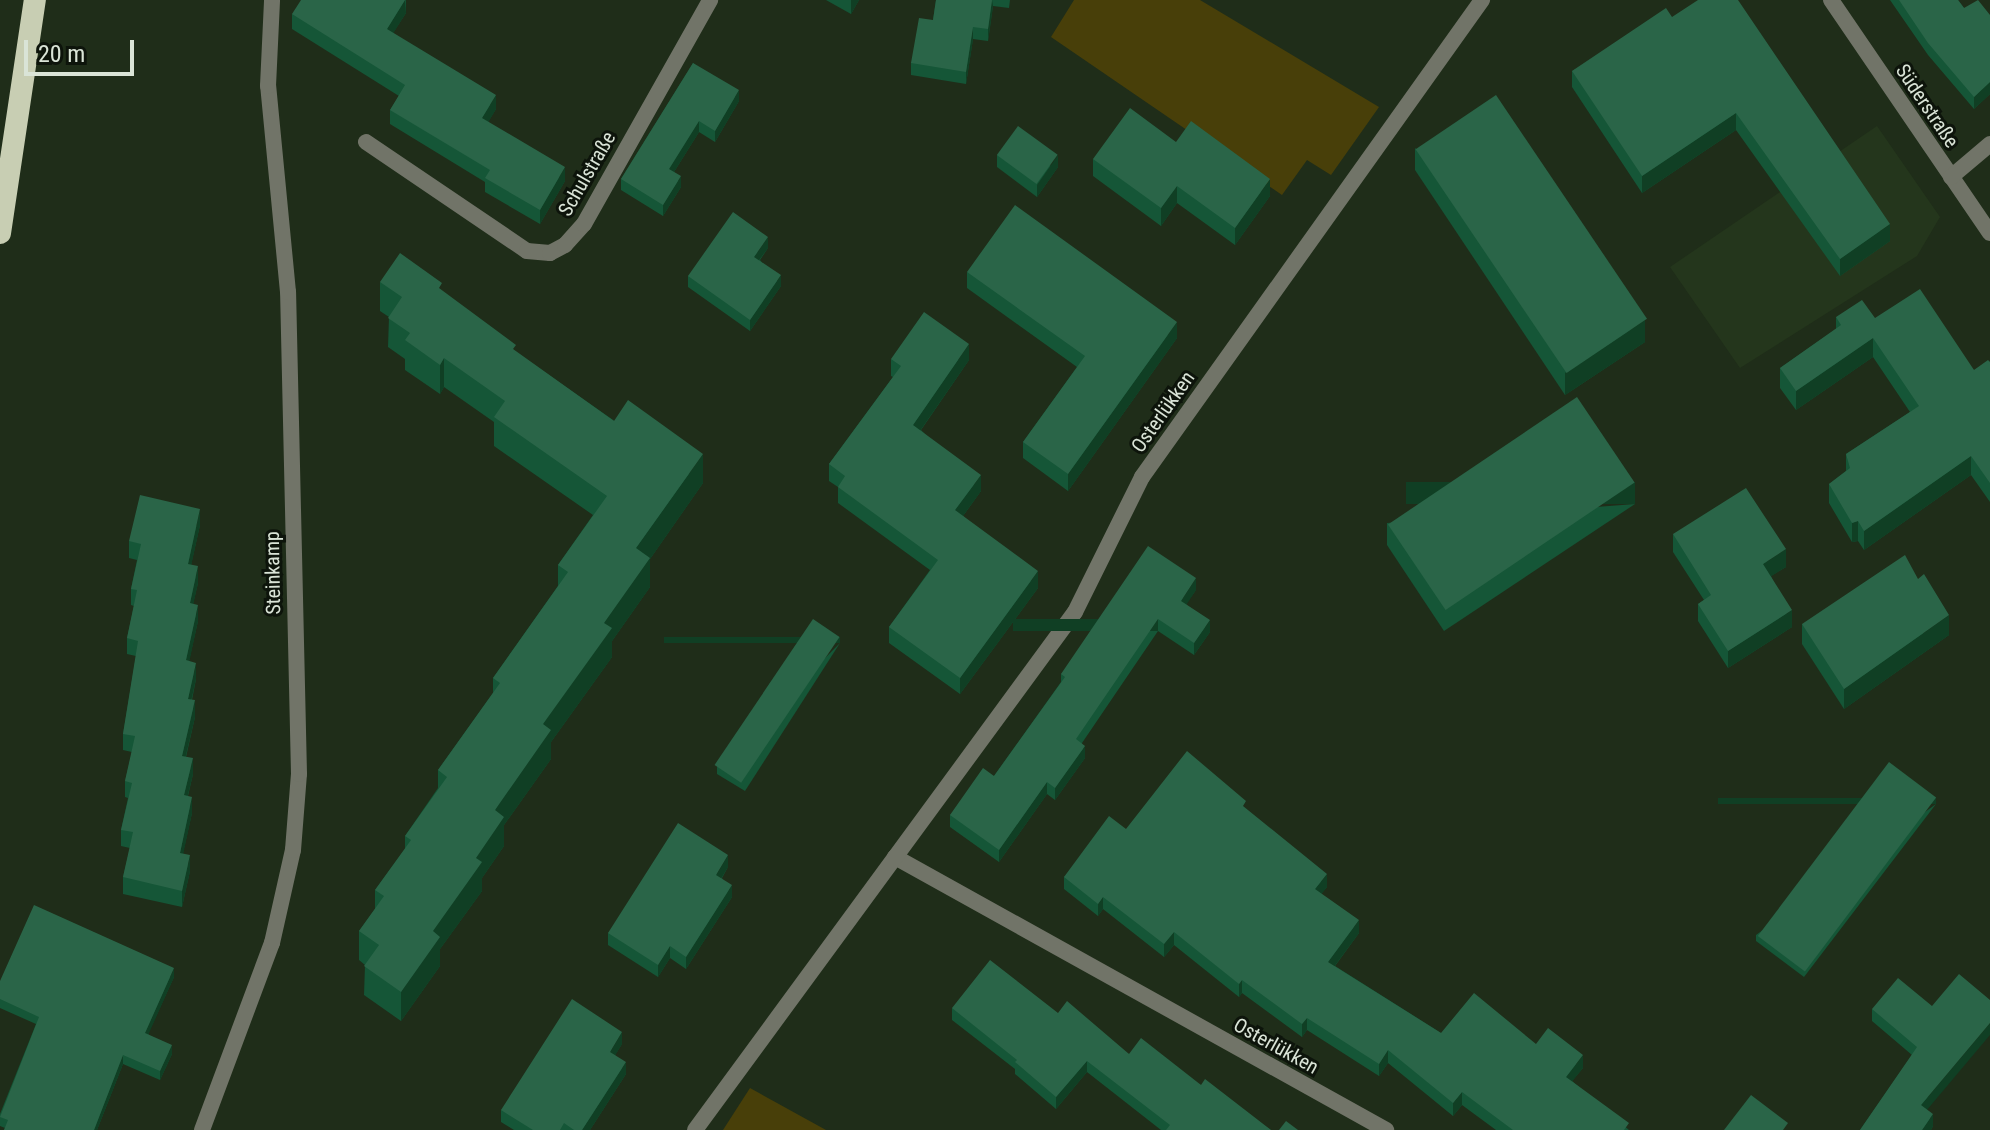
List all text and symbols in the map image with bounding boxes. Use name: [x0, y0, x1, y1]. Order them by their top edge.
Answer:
scale bar: [28, 24, 138, 74]
text: 20 m: [38, 40, 85, 68]
street label: Süderstraße: [1890, 60, 1964, 152]
street label: Schulstraße: [553, 127, 621, 221]
street label: Osterlükken: [1126, 367, 1200, 457]
street label: Steinkamp: [260, 531, 286, 615]
street label: Osterlükken: [1229, 1013, 1323, 1079]

